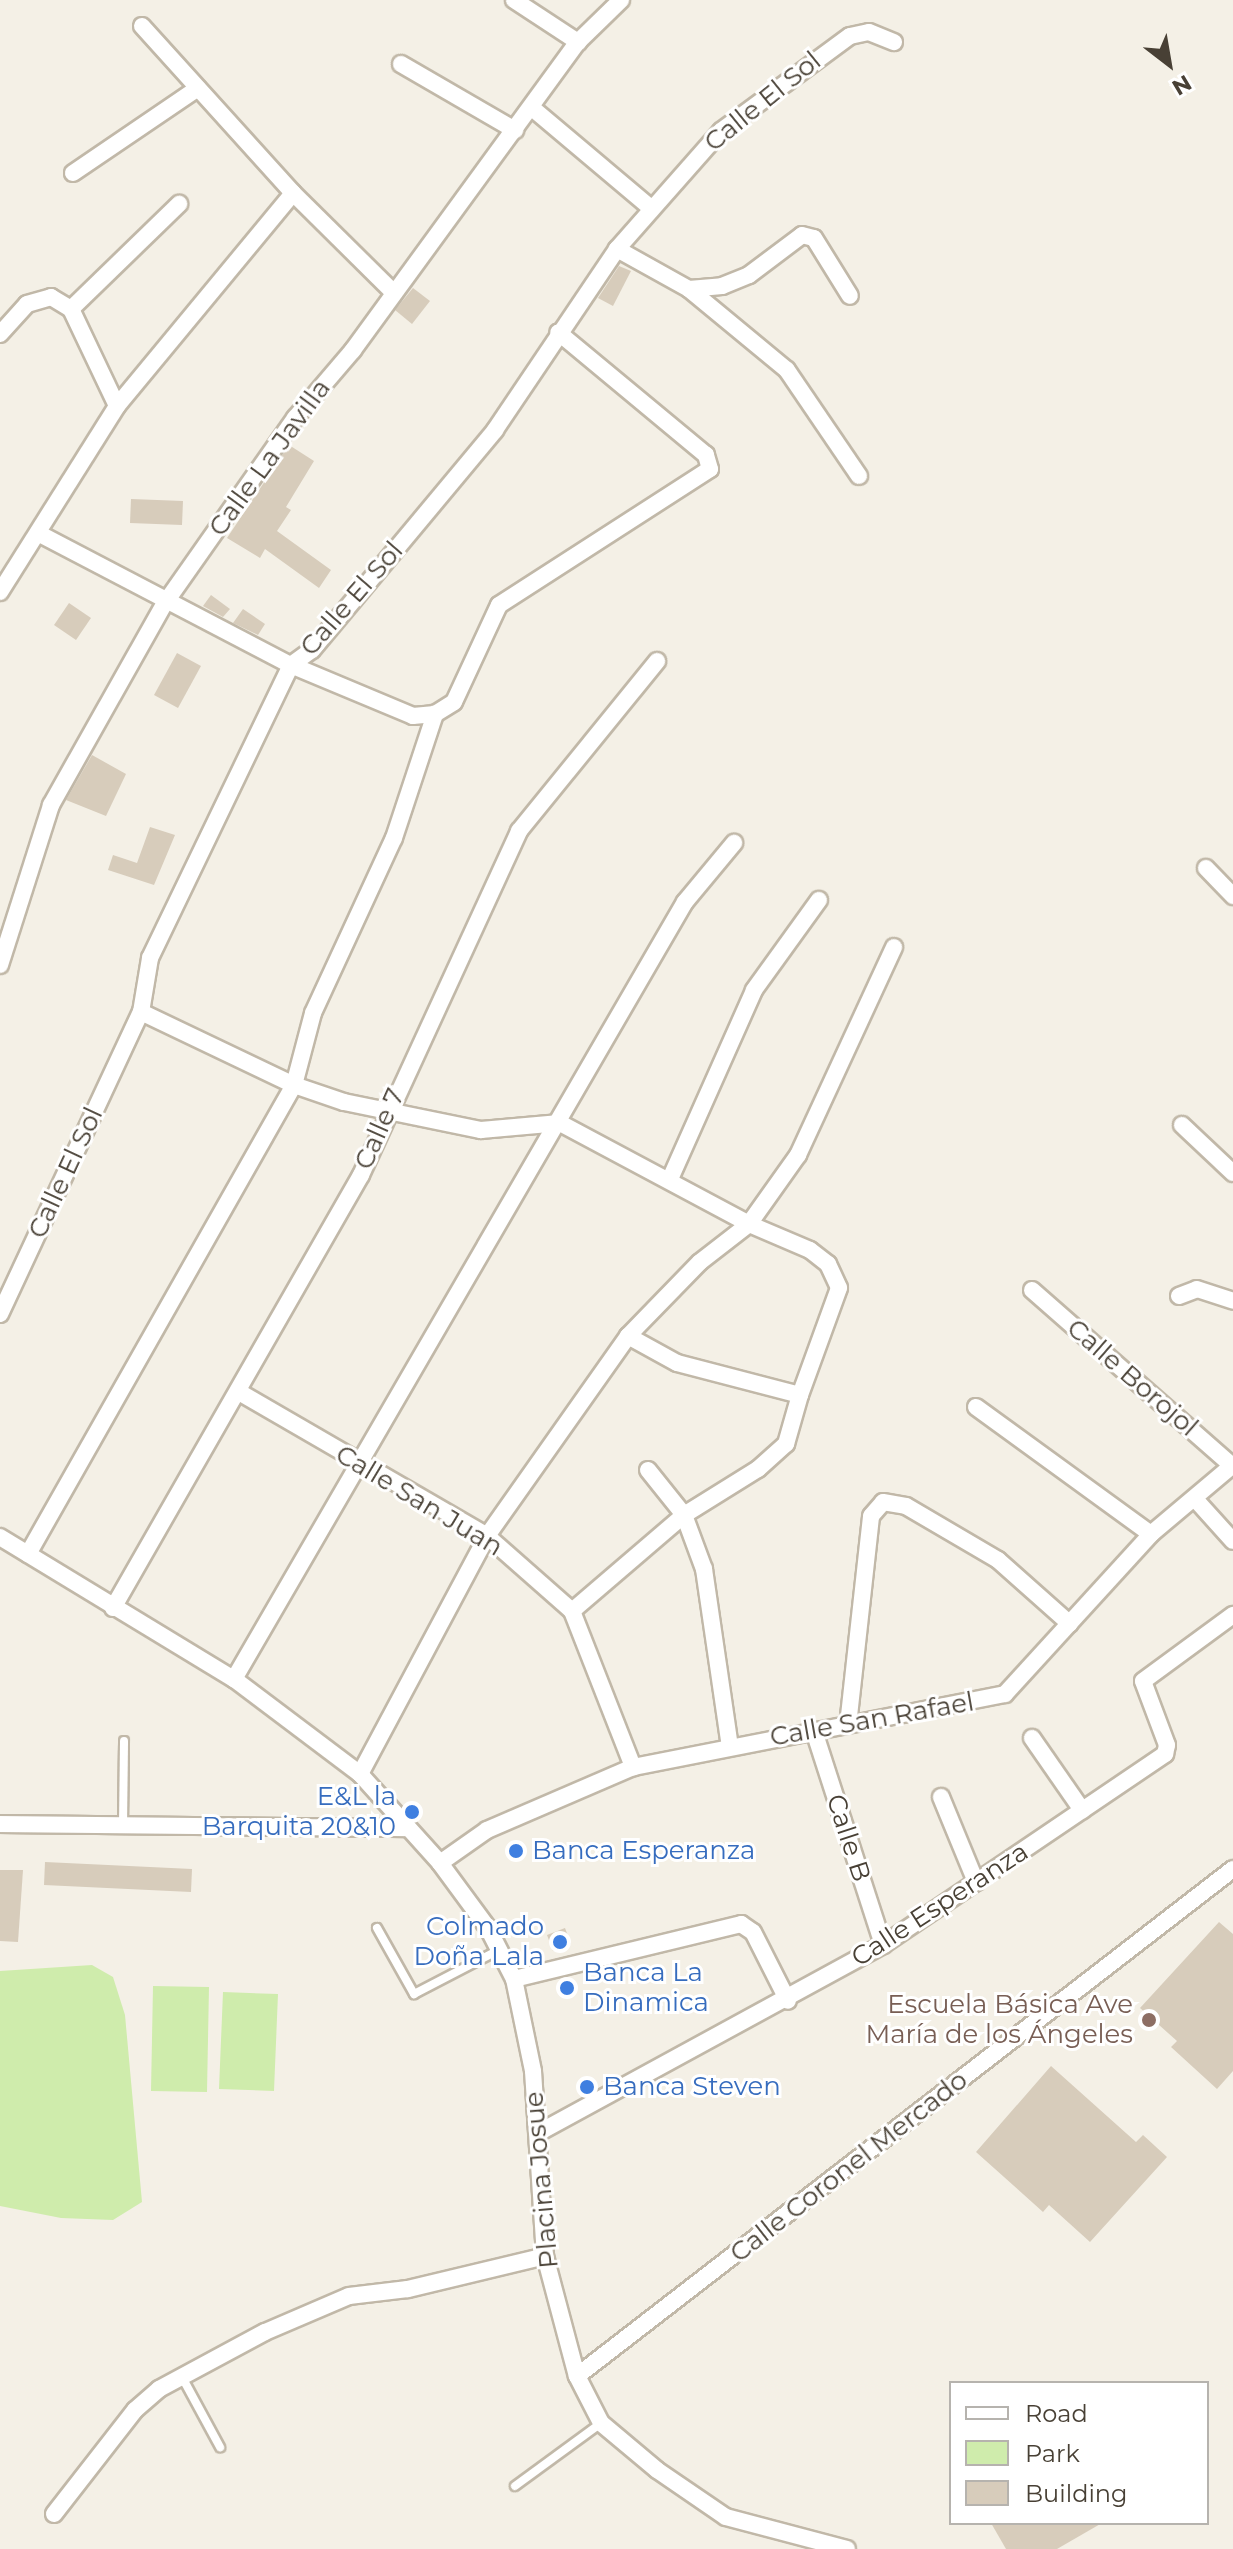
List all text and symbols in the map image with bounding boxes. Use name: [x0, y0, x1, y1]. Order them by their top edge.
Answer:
north arrow: [1129, 24, 1209, 104]
street label: Calle El Sol: [699, 46, 827, 158]
text: N: [1167, 69, 1196, 101]
street label: Calle La Javilla: [203, 374, 337, 542]
street label: Calle El Sol: [294, 536, 410, 662]
street label: Calle 7: [348, 1084, 412, 1174]
street label: Calle El Sol: [22, 1103, 110, 1243]
street label: Calle Borojol: [1060, 1313, 1204, 1443]
street label: Calle San Juan: [330, 1439, 508, 1563]
street label: Calle San Rafael: [768, 1687, 976, 1753]
place label: E&L la Barquita 20&10: [202, 1781, 396, 1842]
street label: Calle B: [819, 1791, 877, 1885]
marker: E&L la Barquita 20&10: [403, 1803, 421, 1821]
place label: Banca Esperanza: [532, 1835, 755, 1867]
street label: Calle Esperanza: [846, 1836, 1034, 1974]
marker: Banca Esperanza: [507, 1842, 525, 1860]
place label: Colmado Doña Lala: [414, 1911, 544, 1972]
marker: Colmado Doña Lala: [551, 1933, 569, 1951]
place label: Banca La Dinamica: [583, 1957, 709, 2018]
marker: Banca La Dinamica: [558, 1979, 576, 1997]
place label: Escuela Básica Ave María de los Ángeles: [865, 1989, 1133, 2050]
marker: Escuela Básica Ave María de los Ángeles: [1140, 2011, 1158, 2029]
street label: Calle Coronel Mercado: [724, 2065, 974, 2269]
place label: Banca Steven: [603, 2071, 781, 2103]
marker: Banca Steven: [578, 2078, 596, 2096]
street label: Placina Josue: [519, 2090, 565, 2270]
legend: [949, 2381, 1209, 2525]
text: Road: [1025, 2399, 1088, 2428]
text: Park: [1025, 2439, 1080, 2468]
text: Building: [1025, 2479, 1128, 2508]

